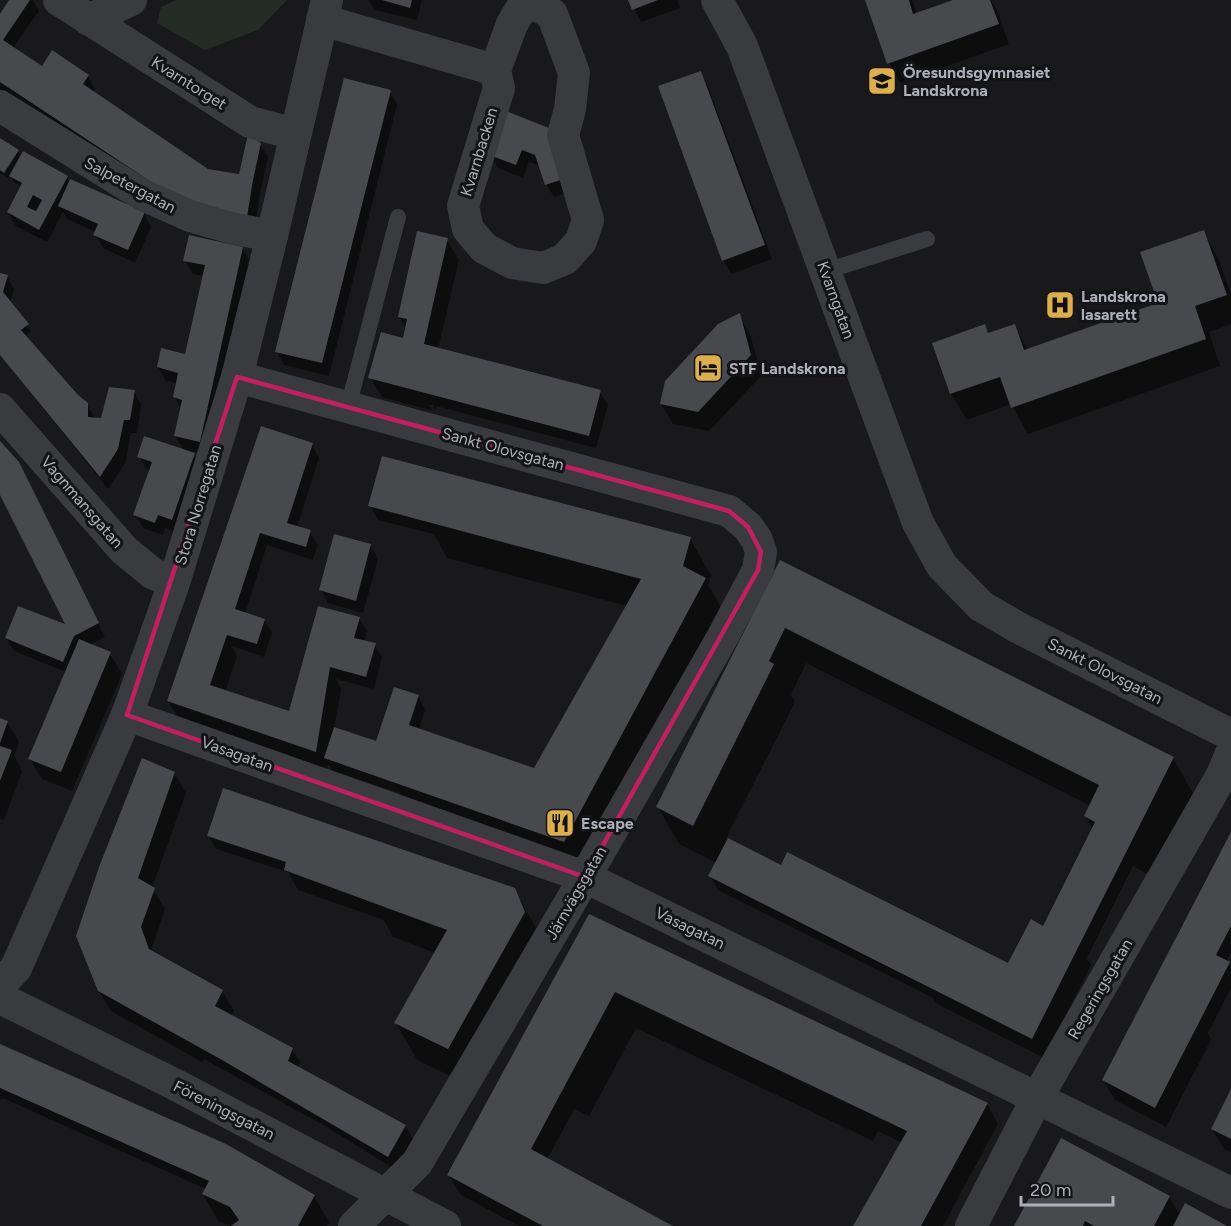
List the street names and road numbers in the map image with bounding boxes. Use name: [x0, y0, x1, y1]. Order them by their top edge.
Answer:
street label: Kvarntorget: [148, 52, 230, 114]
street label: Kvarnbacken: [457, 105, 502, 199]
street label: Salpetergatan: [81, 153, 179, 217]
street label: Kvarngatan: [813, 259, 859, 341]
street label: Sankt Olovsgatan: [440, 424, 566, 475]
street label: Stora Norregatan: [171, 443, 225, 567]
street label: Vagnmansgatan: [37, 452, 127, 552]
street label: Sankt Olovsgatan: [1045, 634, 1166, 708]
street label: Vasagatan: [199, 732, 275, 776]
street label: Järnvägsgatan: [542, 843, 610, 943]
street label: Vasagatan: [652, 903, 728, 953]
street label: Regeringsgatan: [1064, 936, 1136, 1042]
street label: Föreningsgatan: [170, 1076, 278, 1144]

